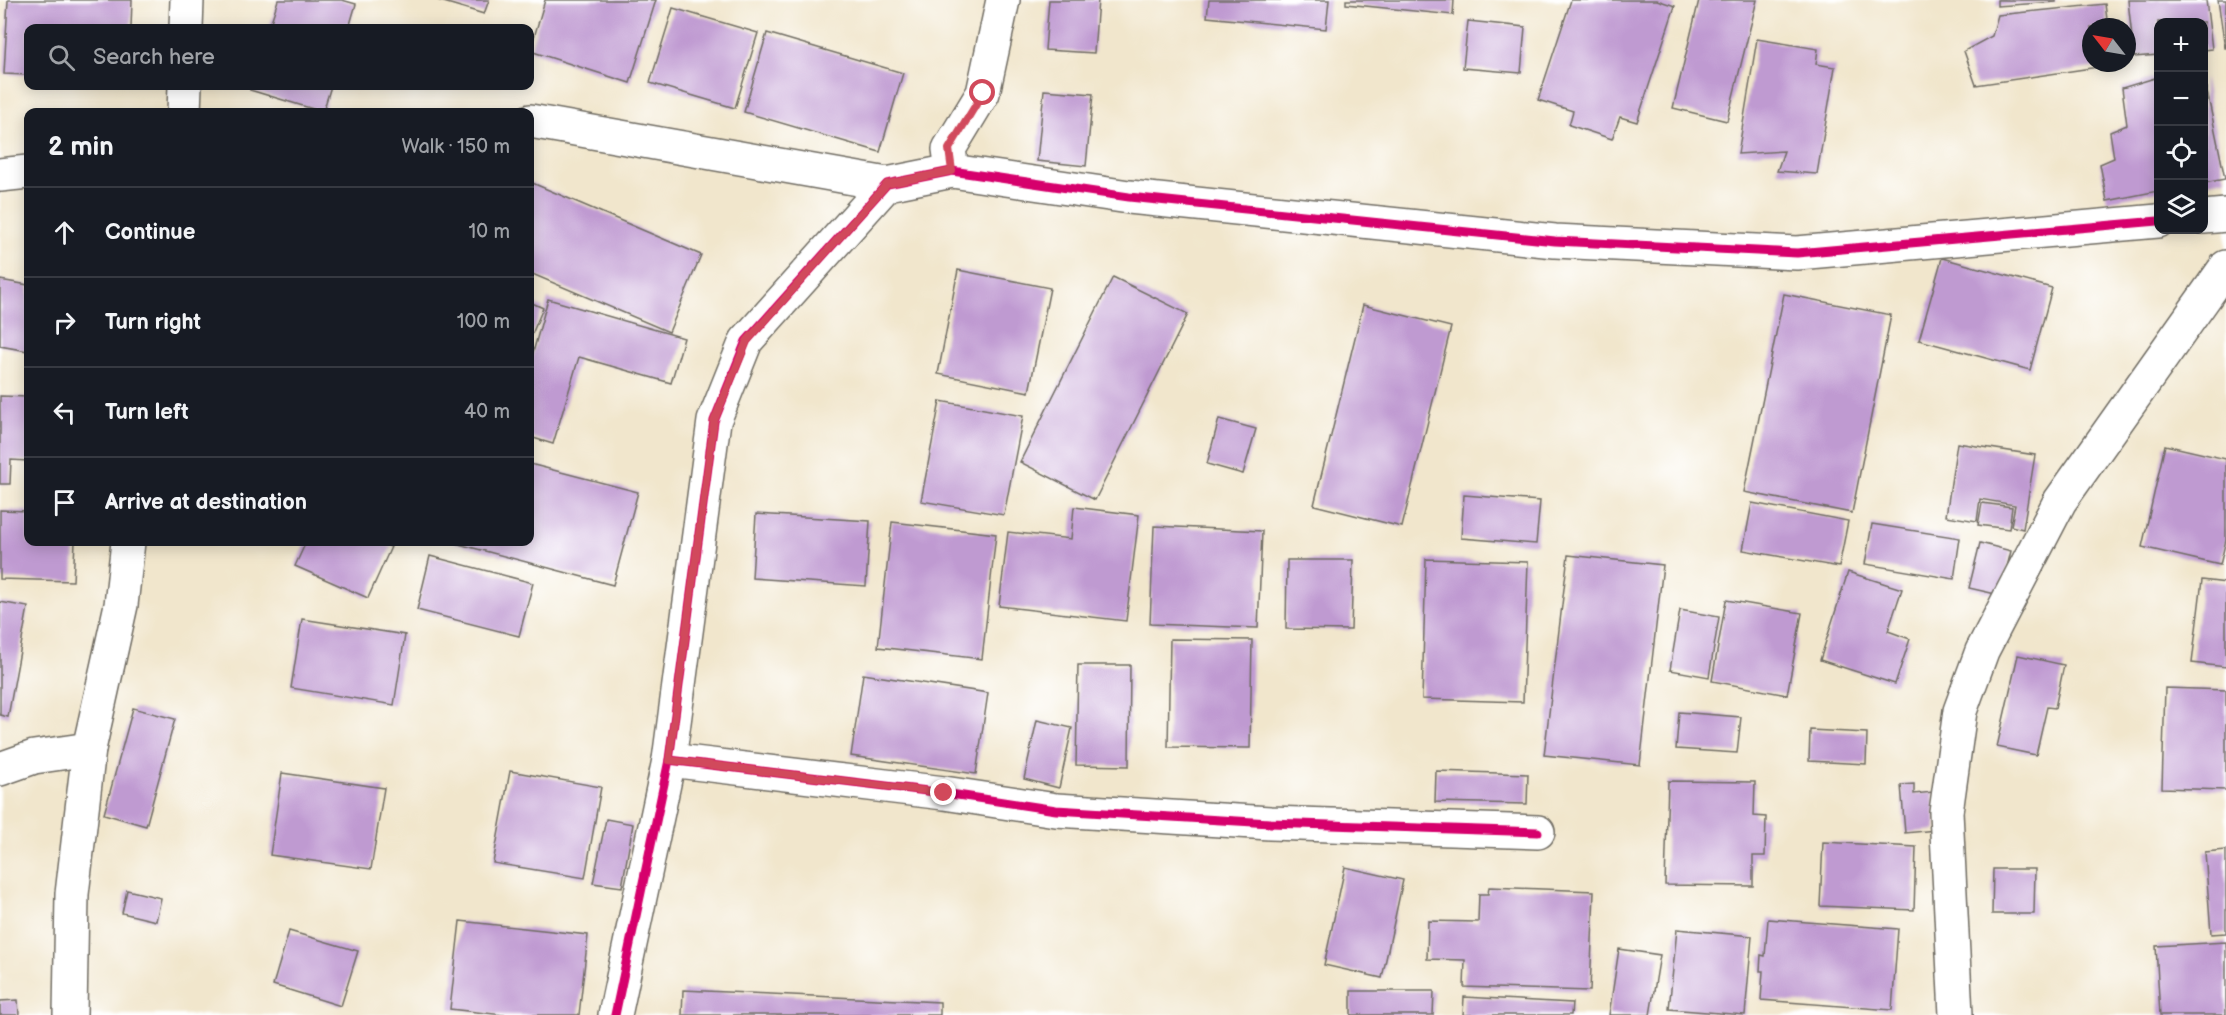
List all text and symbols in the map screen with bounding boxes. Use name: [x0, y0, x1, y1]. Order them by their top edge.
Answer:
north arrow: [2082, 18, 2136, 72]
map controls: [2154, 18, 2208, 234]
button: +: [2154, 18, 2208, 72]
search box: [24, 24, 534, 90]
icon: search: [45, 41, 78, 74]
text: Search here: [93, 44, 215, 71]
button: −: [2154, 72, 2208, 126]
route start: [969, 79, 995, 105]
button: locate: [2154, 126, 2208, 180]
text: 2 min: [48, 132, 114, 163]
text: Walk · 150 m: [401, 135, 510, 159]
button: layers: [2154, 180, 2208, 234]
icon: ahead: [48, 216, 81, 249]
text: Continue: [105, 219, 195, 246]
text: 10 m: [469, 220, 510, 244]
icon: right: [48, 306, 81, 339]
text: Turn right: [105, 309, 201, 336]
text: 100 m: [457, 310, 510, 334]
icon: left: [48, 396, 81, 429]
text: Turn left: [105, 399, 189, 426]
text: 40 m: [464, 400, 510, 424]
icon: arrive: [48, 486, 81, 519]
text: Arrive at destination: [105, 489, 307, 516]
route end: [930, 779, 956, 805]

